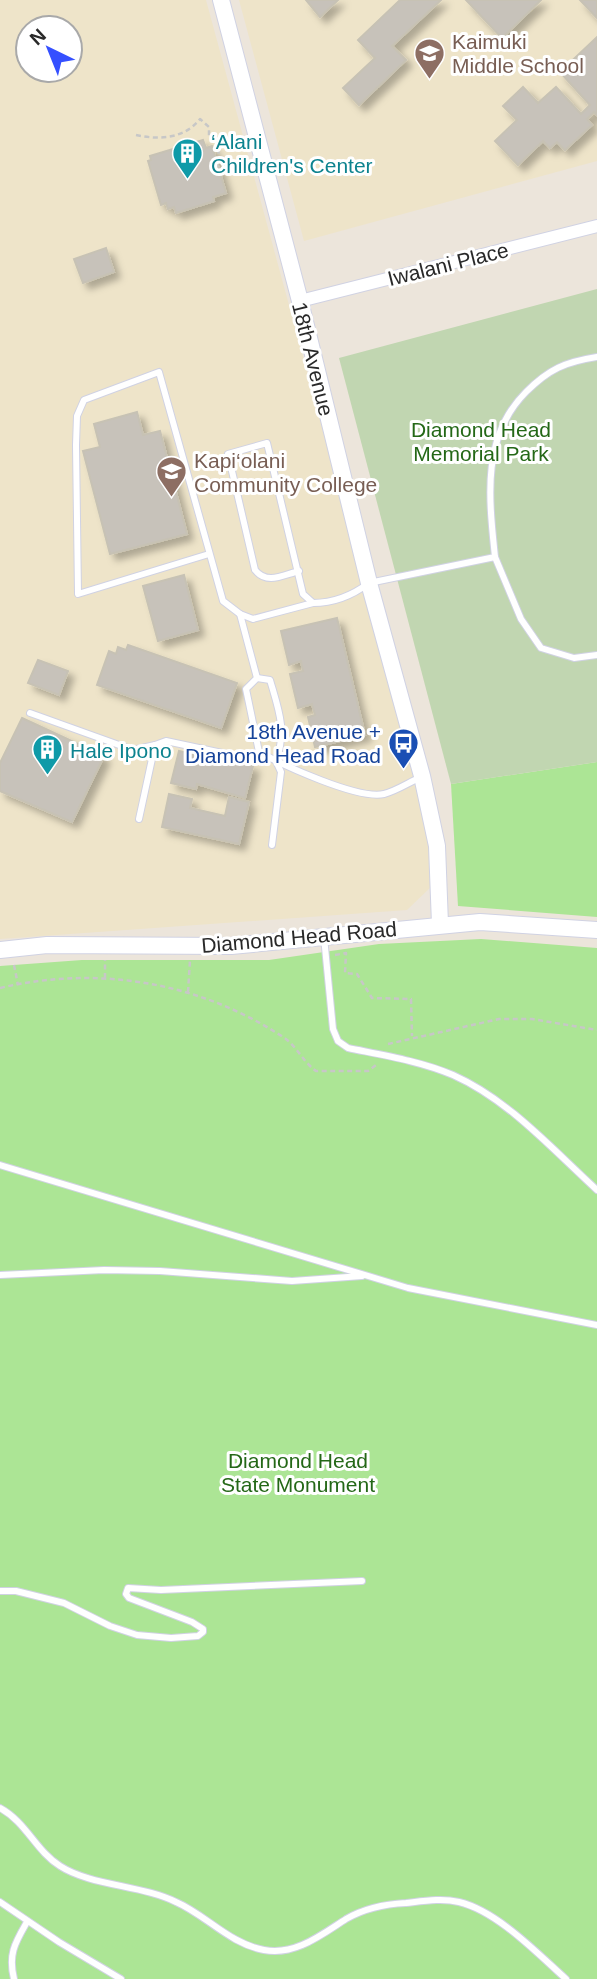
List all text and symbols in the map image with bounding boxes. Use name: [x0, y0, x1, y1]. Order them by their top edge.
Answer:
north arrow: [14, 14, 84, 84]
text: N: [26, 25, 50, 49]
place label: Kaimuki Middle School: [452, 30, 584, 77]
school or university icon: Kaimuki Middle School: [412, 36, 446, 80]
place label: ‘Alani Children's Center: [211, 130, 373, 177]
building icon: ‘Alani Children's Center: [171, 136, 205, 180]
street label: Iwalani Place: [385, 238, 511, 290]
street label: 18th Avenue: [288, 300, 338, 418]
park label: Diamond Head Memorial Park: [411, 418, 551, 465]
place label: Kapi‘olani Community College: [194, 449, 377, 496]
school or university icon: Kapi‘olani Community College: [154, 455, 188, 499]
place label: 18th Avenue + Diamond Head Road: [185, 720, 381, 767]
bus stop icon: 18th Avenue + Diamond Head Road: [387, 726, 421, 770]
building icon: Hale Ipono: [30, 733, 64, 777]
place label: Hale Ipono: [70, 739, 172, 762]
street label: Diamond Head Road: [200, 917, 398, 957]
park label: Diamond Head State Monument: [221, 1449, 375, 1496]

